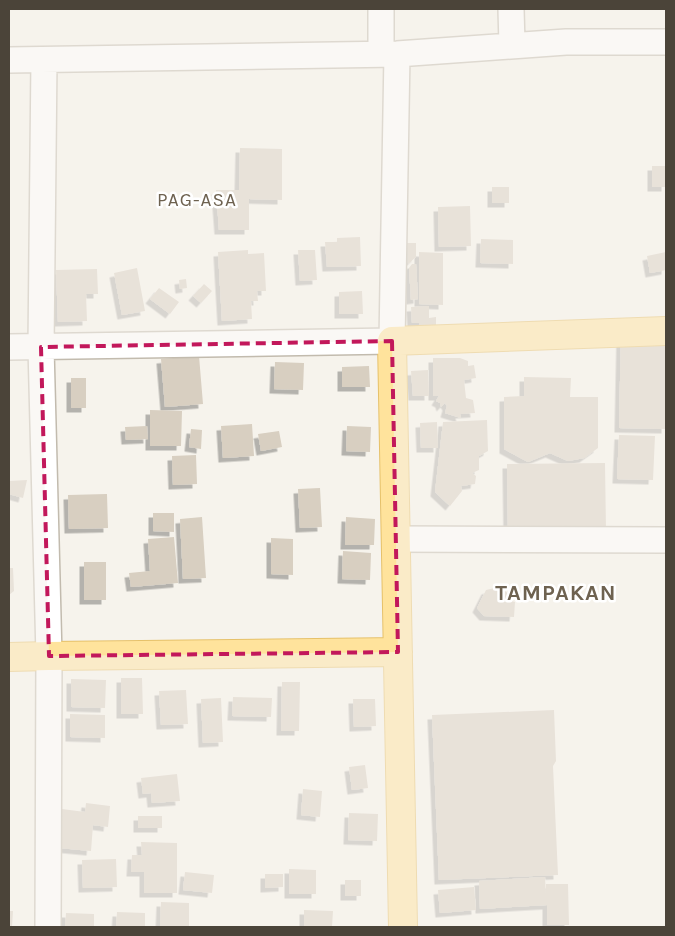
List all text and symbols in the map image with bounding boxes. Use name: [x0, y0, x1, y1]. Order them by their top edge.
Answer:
district label: PAG-ASA: [157, 189, 237, 211]
district label: TAMPAKAN: [495, 580, 617, 606]

